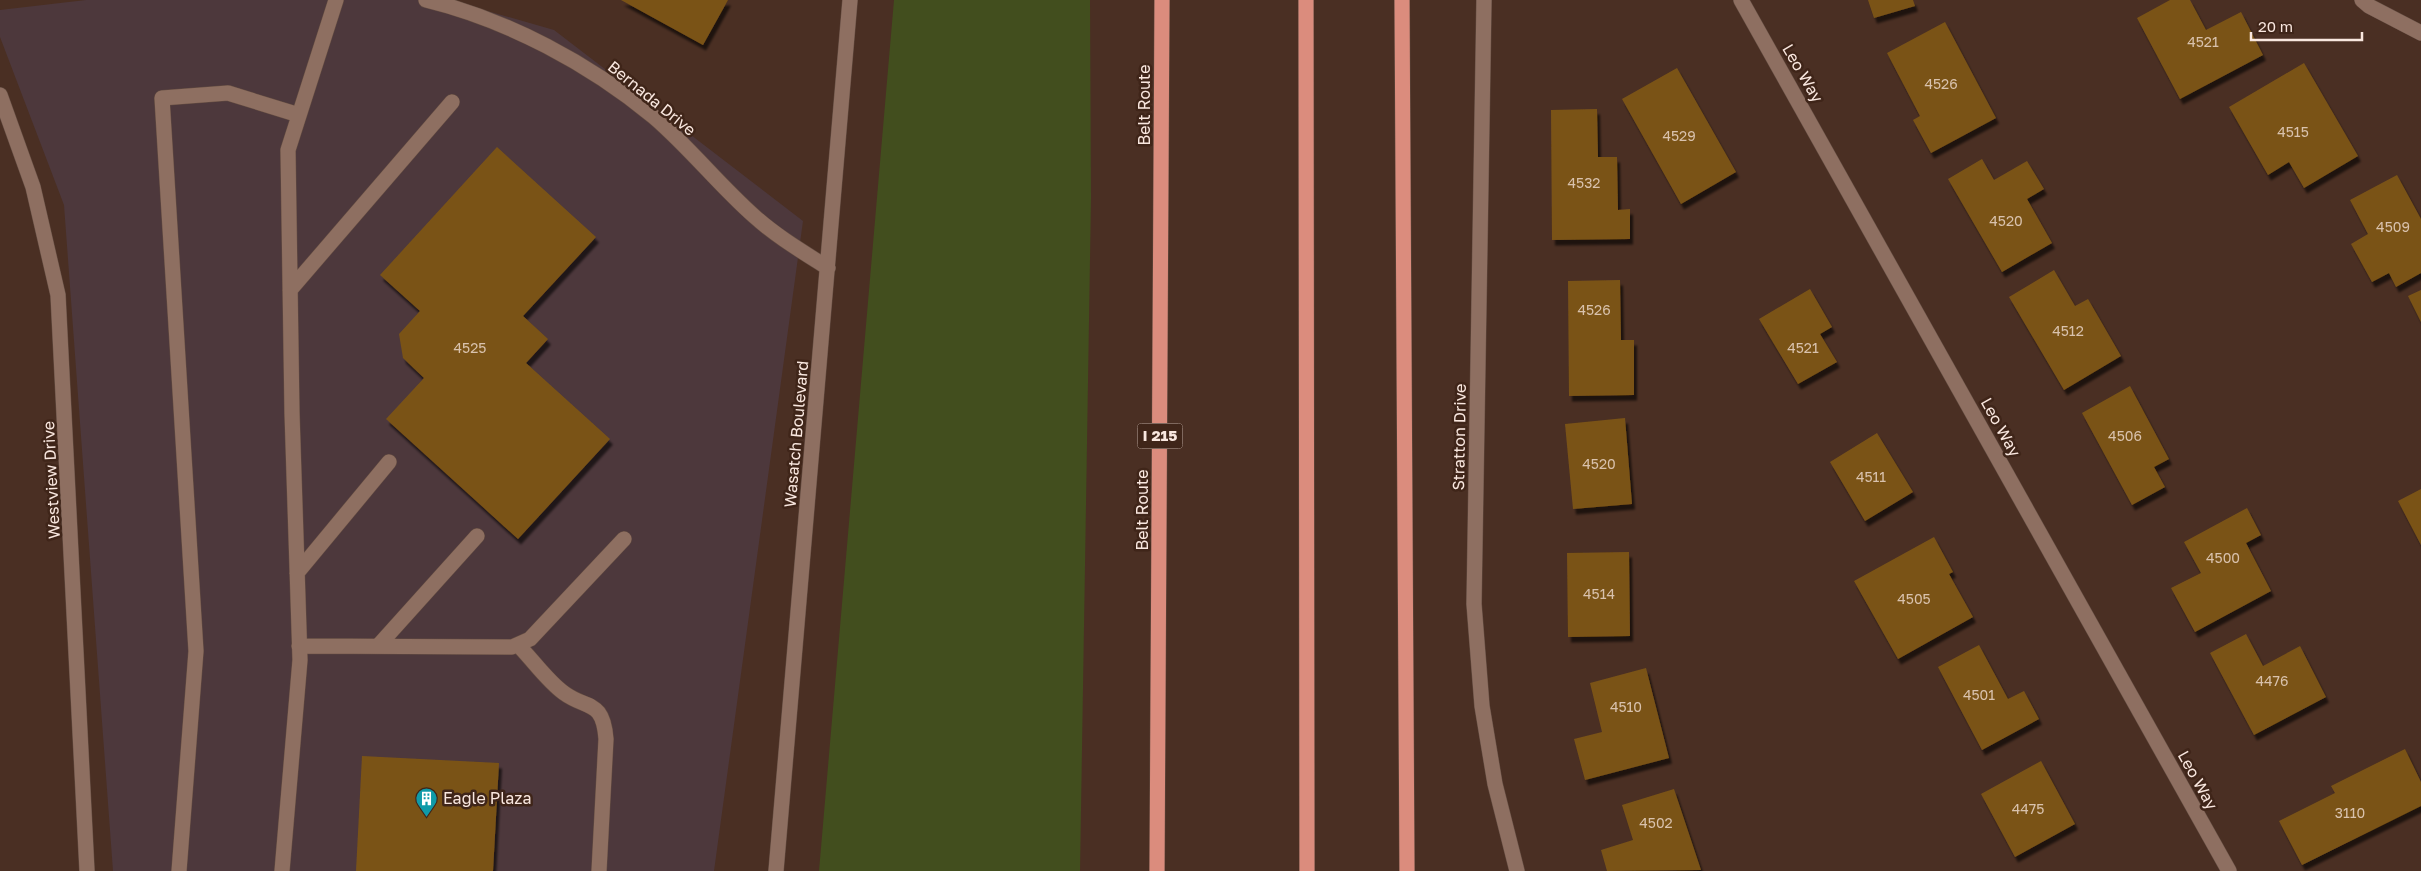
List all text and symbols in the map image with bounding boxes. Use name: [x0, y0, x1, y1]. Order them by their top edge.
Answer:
scale bar: [2251, 10, 2362, 42]
text: 20 m: [2258, 17, 2293, 35]
house number: 4521: [2187, 33, 2219, 50]
street label: Leo Way: [1778, 40, 1828, 106]
street label: Bernada Drive: [604, 56, 700, 140]
street label: Belt Route: [1134, 65, 1154, 145]
house number: 4526: [1924, 75, 1958, 92]
house number: 4515: [2277, 123, 2309, 140]
house number: 4529: [1662, 127, 1696, 144]
house number: 4532: [1568, 174, 1600, 191]
house number: 4520: [1989, 212, 2023, 229]
house number: 4509: [2376, 218, 2410, 235]
house number: 4526: [1577, 301, 1611, 318]
house number: 4512: [2052, 322, 2084, 339]
house number: 4525: [454, 339, 486, 356]
house number: 4521: [1787, 339, 1819, 356]
street label: Wasatch Boulevard: [780, 360, 812, 508]
street label: Stratton Drive: [1448, 383, 1470, 491]
street label: Leo Way: [1977, 394, 2025, 460]
street label: Westview Drive: [38, 420, 64, 540]
road number: I 215: [1138, 424, 1182, 448]
house number: 4506: [2108, 427, 2142, 444]
house number: 4520: [1582, 455, 1616, 472]
house number: 4511: [1856, 468, 1886, 485]
street label: Belt Route: [1132, 470, 1152, 550]
house number: 4500: [2206, 549, 2240, 566]
house number: 4514: [1583, 585, 1615, 602]
house number: 4505: [1897, 590, 1931, 607]
house number: 4476: [2256, 672, 2288, 689]
house number: 4501: [1963, 686, 1995, 703]
house number: 4510: [1610, 698, 1642, 715]
street label: Leo Way: [2174, 747, 2222, 813]
building icon: Eagle Plaza: [415, 786, 439, 817]
place label: Eagle Plaza: [443, 788, 532, 808]
house number: 4475: [2012, 800, 2044, 817]
house number: 3110: [2335, 804, 2365, 821]
house number: 4502: [1639, 814, 1673, 831]

